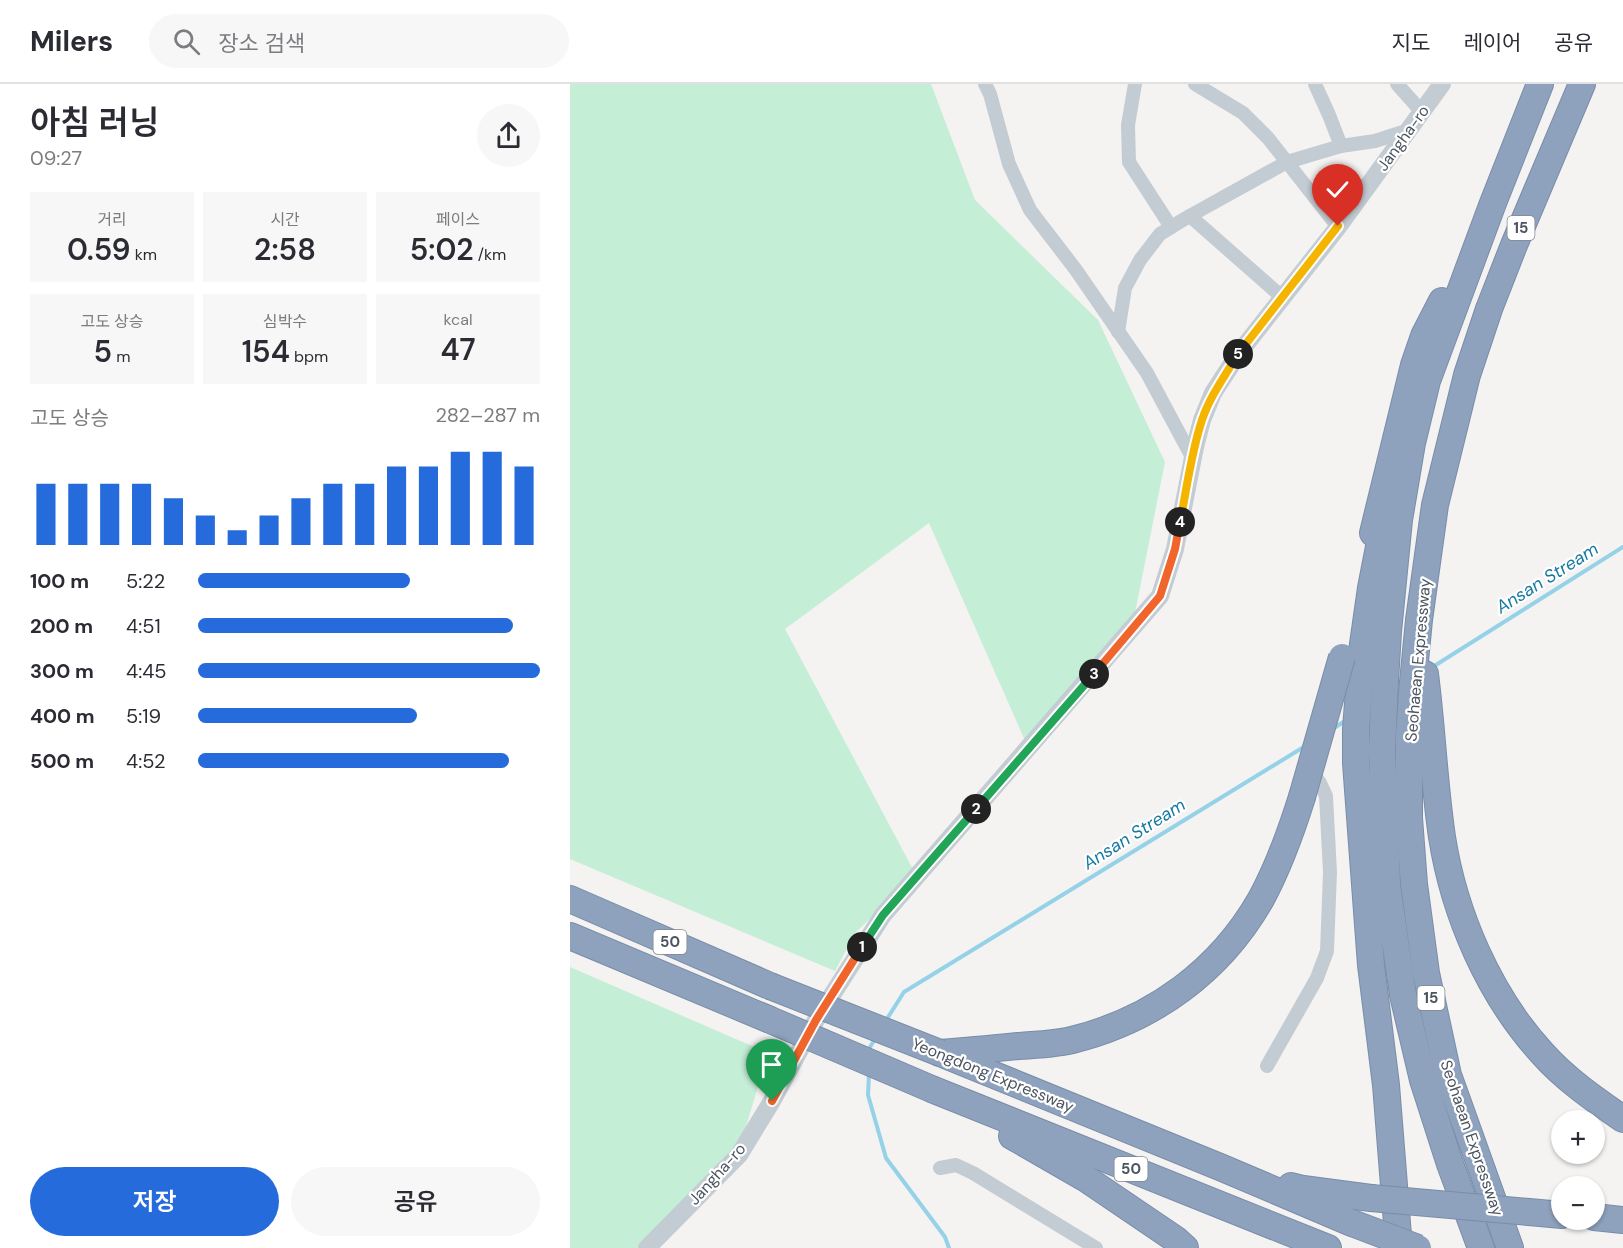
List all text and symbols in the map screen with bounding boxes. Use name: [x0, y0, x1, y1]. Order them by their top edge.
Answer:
search box: [149, 14, 569, 68]
text: Milers: [30, 23, 113, 60]
icon: search: [170, 25, 203, 58]
text: 장소 검색: [218, 29, 305, 58]
text: 지도: [1392, 29, 1430, 57]
text: 레이어: [1463, 29, 1521, 57]
text: 공유: [1554, 29, 1593, 57]
text: 아침 러닝: [30, 101, 160, 144]
street label: Jangha-ro: [1372, 101, 1434, 175]
button: share: [477, 104, 540, 167]
text: 09:27: [30, 145, 82, 171]
pin: [1312, 164, 1363, 226]
icon: check: [1321, 173, 1354, 206]
text: 거리: [97, 209, 127, 230]
text: 시간: [270, 209, 300, 230]
text: 페이스: [436, 209, 480, 230]
road number: 15: [1508, 216, 1534, 240]
text: 0.59: [67, 230, 131, 269]
text: 2:58: [254, 230, 316, 269]
text: 5:02: [410, 230, 473, 269]
text: km: [131, 244, 157, 265]
text: /km: [473, 244, 506, 265]
text: kcal: [444, 309, 472, 330]
text: 고도 상승: [80, 311, 144, 332]
text: 심박수: [263, 311, 307, 332]
text: 47: [440, 330, 476, 369]
text: 5: [93, 332, 112, 371]
text: 154: [242, 332, 290, 371]
pin: 5: [1223, 339, 1253, 369]
text: 5: [1233, 343, 1243, 364]
text: m: [112, 346, 131, 367]
text: bpm: [290, 346, 328, 367]
text: 282–287 m: [435, 402, 540, 428]
text: 고도 상승: [30, 405, 109, 431]
pin: 4: [1165, 507, 1195, 537]
text: 4: [1175, 511, 1185, 532]
water label: Ansan Stream: [1490, 537, 1603, 620]
text: 100 m: [30, 568, 89, 594]
text: 5:22: [126, 568, 165, 594]
street label: Seohaean Expressway: [1400, 577, 1436, 742]
text: 200 m: [30, 613, 93, 639]
text: 4:51: [126, 613, 161, 639]
text: 300 m: [30, 658, 94, 684]
text: 4:45: [126, 658, 167, 684]
pin: 3: [1079, 659, 1109, 689]
text: 3: [1089, 663, 1099, 684]
text: 400 m: [30, 703, 95, 729]
text: 5:19: [126, 703, 161, 729]
text: 500 m: [30, 748, 94, 774]
text: 4:52: [126, 748, 166, 774]
water label: Ansan Stream: [1077, 793, 1190, 876]
pin: 2: [961, 794, 991, 824]
text: 2: [971, 798, 981, 819]
road number: 50: [654, 930, 686, 954]
pin: 1: [847, 932, 877, 962]
text: 1: [859, 936, 865, 957]
road number: 15: [1418, 986, 1444, 1010]
street label: Yeongdong Expressway: [909, 1033, 1077, 1117]
pin: [746, 1039, 797, 1101]
icon: arrive: [755, 1048, 788, 1081]
street label: Seohaean Expressway: [1435, 1057, 1509, 1219]
map controls: [1551, 1110, 1605, 1230]
button: +: [1551, 1110, 1605, 1164]
street label: Jangha-ro: [684, 1139, 750, 1209]
road number: 50: [1114, 1157, 1148, 1181]
button: 저장: [30, 1167, 279, 1236]
button: 공유: [291, 1167, 540, 1236]
button: −: [1551, 1176, 1605, 1230]

